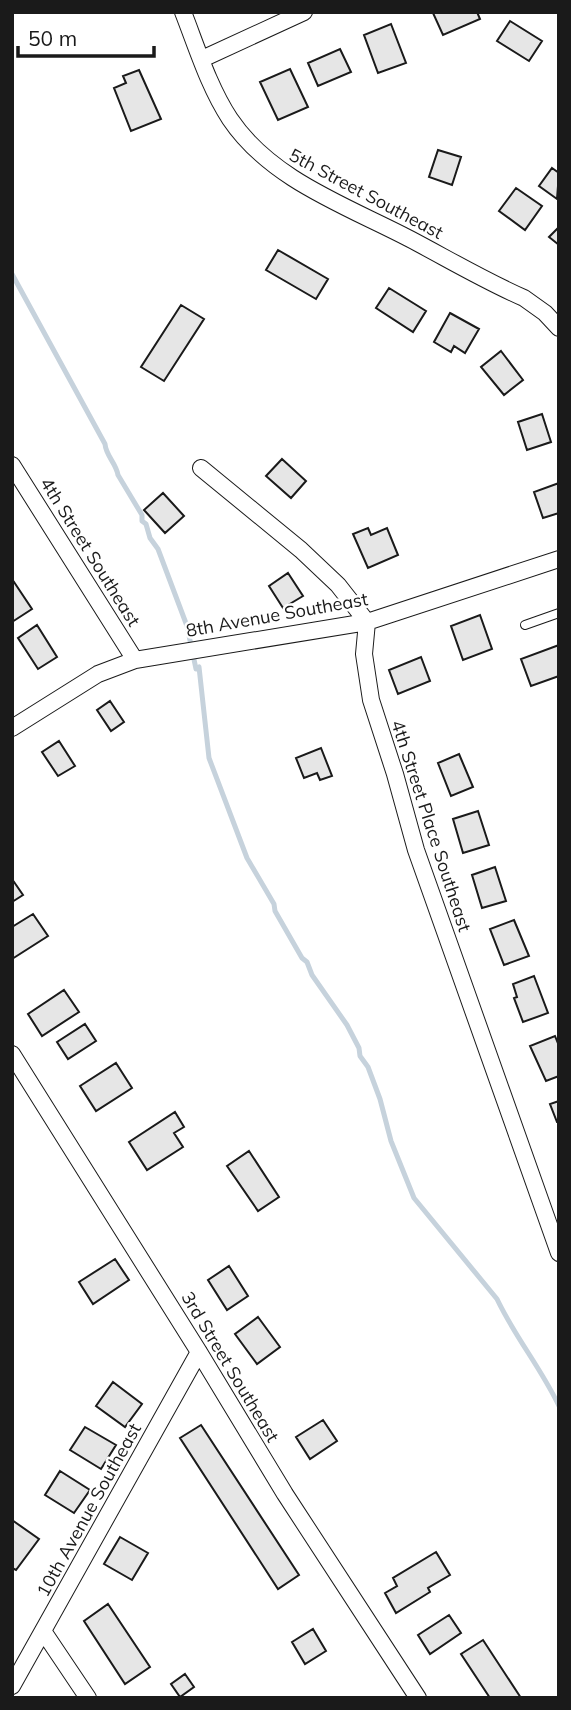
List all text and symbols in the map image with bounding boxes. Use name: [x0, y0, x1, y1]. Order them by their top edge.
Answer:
scale bar: [18, 14, 154, 58]
text: 50 m: [28, 25, 77, 51]
street label: 5th Street Southeast: [285, 143, 447, 244]
street label: 4th Street Southeast: [35, 473, 146, 630]
street label: 8th Avenue Southeast: [184, 587, 370, 642]
street label: 4th Street Place Southeast: [386, 717, 477, 935]
street label: 3rd Street Southeast: [176, 1287, 284, 1446]
street label: 10th Avenue Southeast: [31, 1419, 146, 1601]

